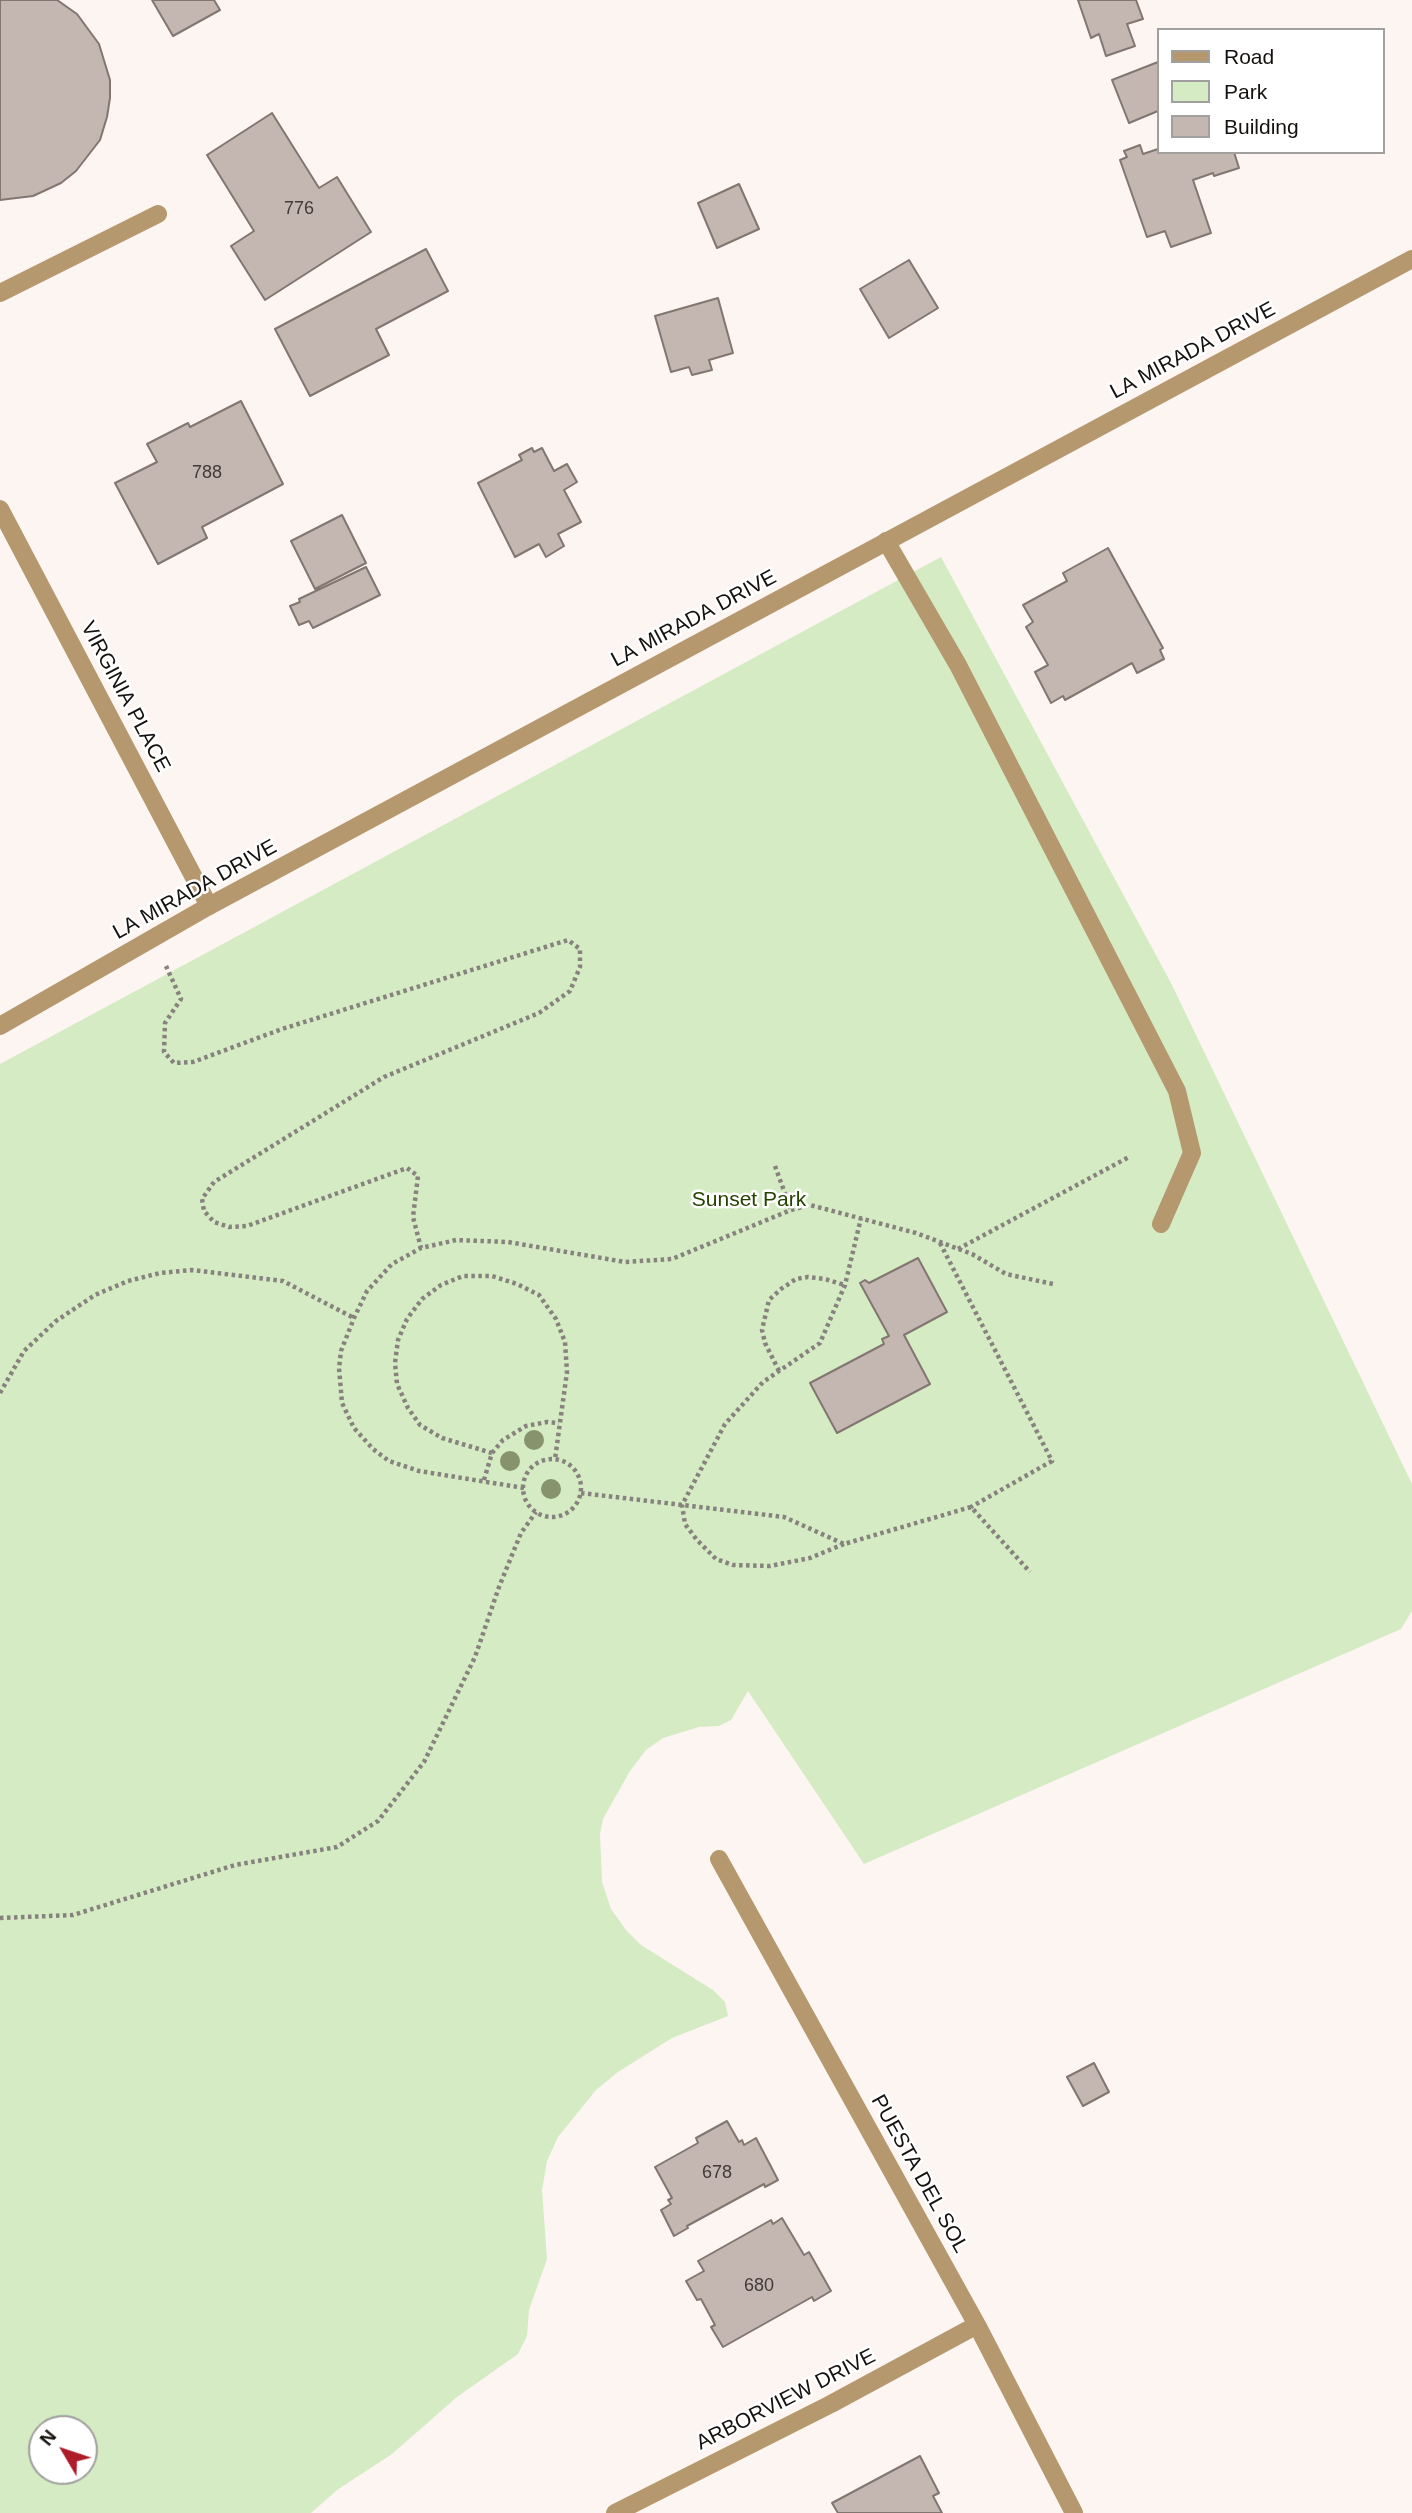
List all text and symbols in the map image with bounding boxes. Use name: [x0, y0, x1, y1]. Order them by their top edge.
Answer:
legend: [1156, 28, 1384, 154]
text: Road: [1224, 45, 1274, 68]
text: Park: [1224, 80, 1267, 103]
text: Building: [1224, 115, 1299, 138]
house number: 776: [284, 198, 314, 220]
street label: LA MIRADA DRIVE: [1106, 297, 1280, 405]
house number: 788: [192, 462, 222, 484]
street label: LA MIRADA DRIVE: [607, 565, 781, 673]
street label: VIRGINIA PLACE: [75, 617, 175, 777]
street label: LA MIRADA DRIVE: [109, 835, 281, 945]
park label: Sunset Park: [692, 1187, 806, 1213]
street label: PUESTA DEL SOL: [865, 2090, 973, 2258]
house number: 678: [702, 2162, 732, 2184]
house number: 680: [744, 2275, 774, 2297]
street label: ARBORVIEW DRIVE: [692, 2344, 880, 2456]
north arrow: [28, 2415, 98, 2485]
text: N: [35, 2426, 60, 2450]

